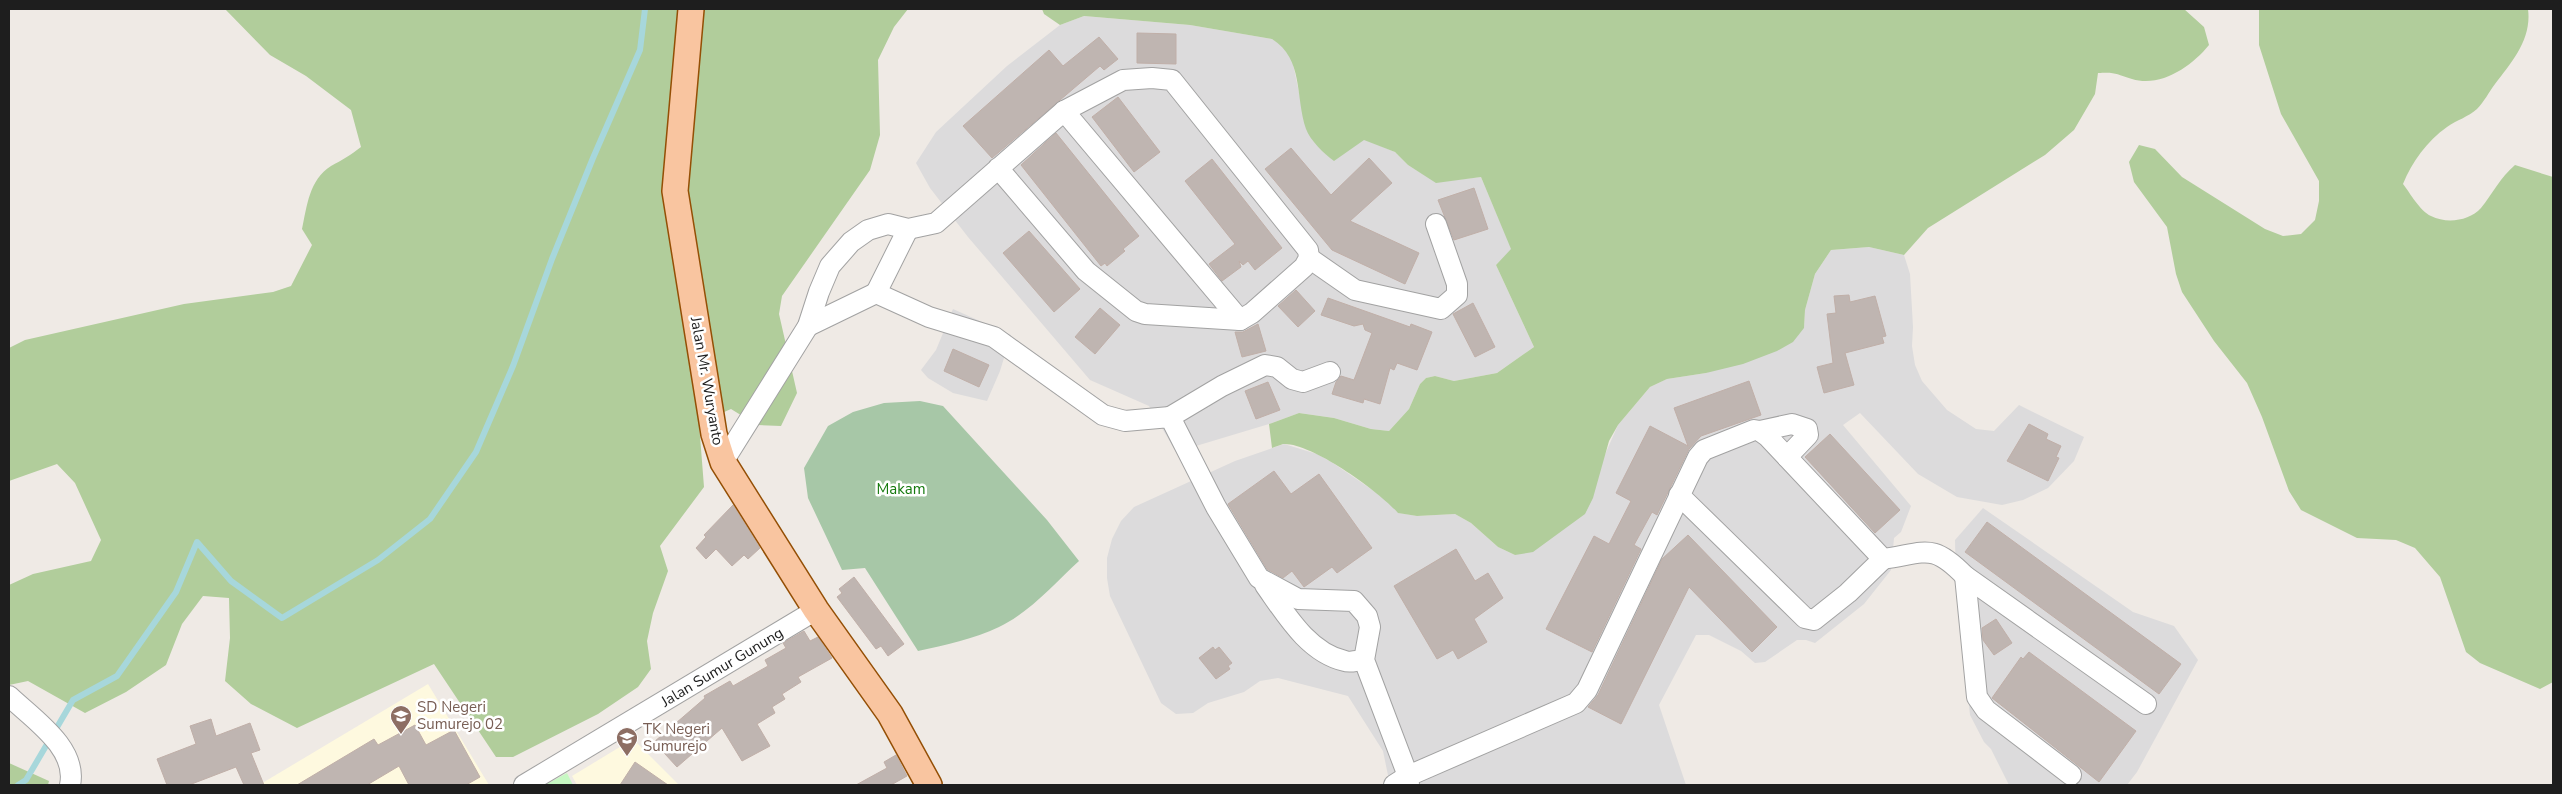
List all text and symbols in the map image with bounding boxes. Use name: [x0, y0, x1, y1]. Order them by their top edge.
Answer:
street label: Jalan Mr. Wuryanto: [686, 314, 728, 447]
park label: Makam: [877, 479, 926, 499]
street label: Jalan Sumur Gunung: [656, 623, 787, 712]
place label: SD Negeri Sumurejo 02: [417, 697, 503, 734]
school or university icon: SD Negeri Sumurejo 02: [389, 704, 413, 735]
place label: TK Negeri Sumurejo: [643, 719, 710, 756]
school or university icon: TK Negeri Sumurejo: [615, 726, 639, 757]

